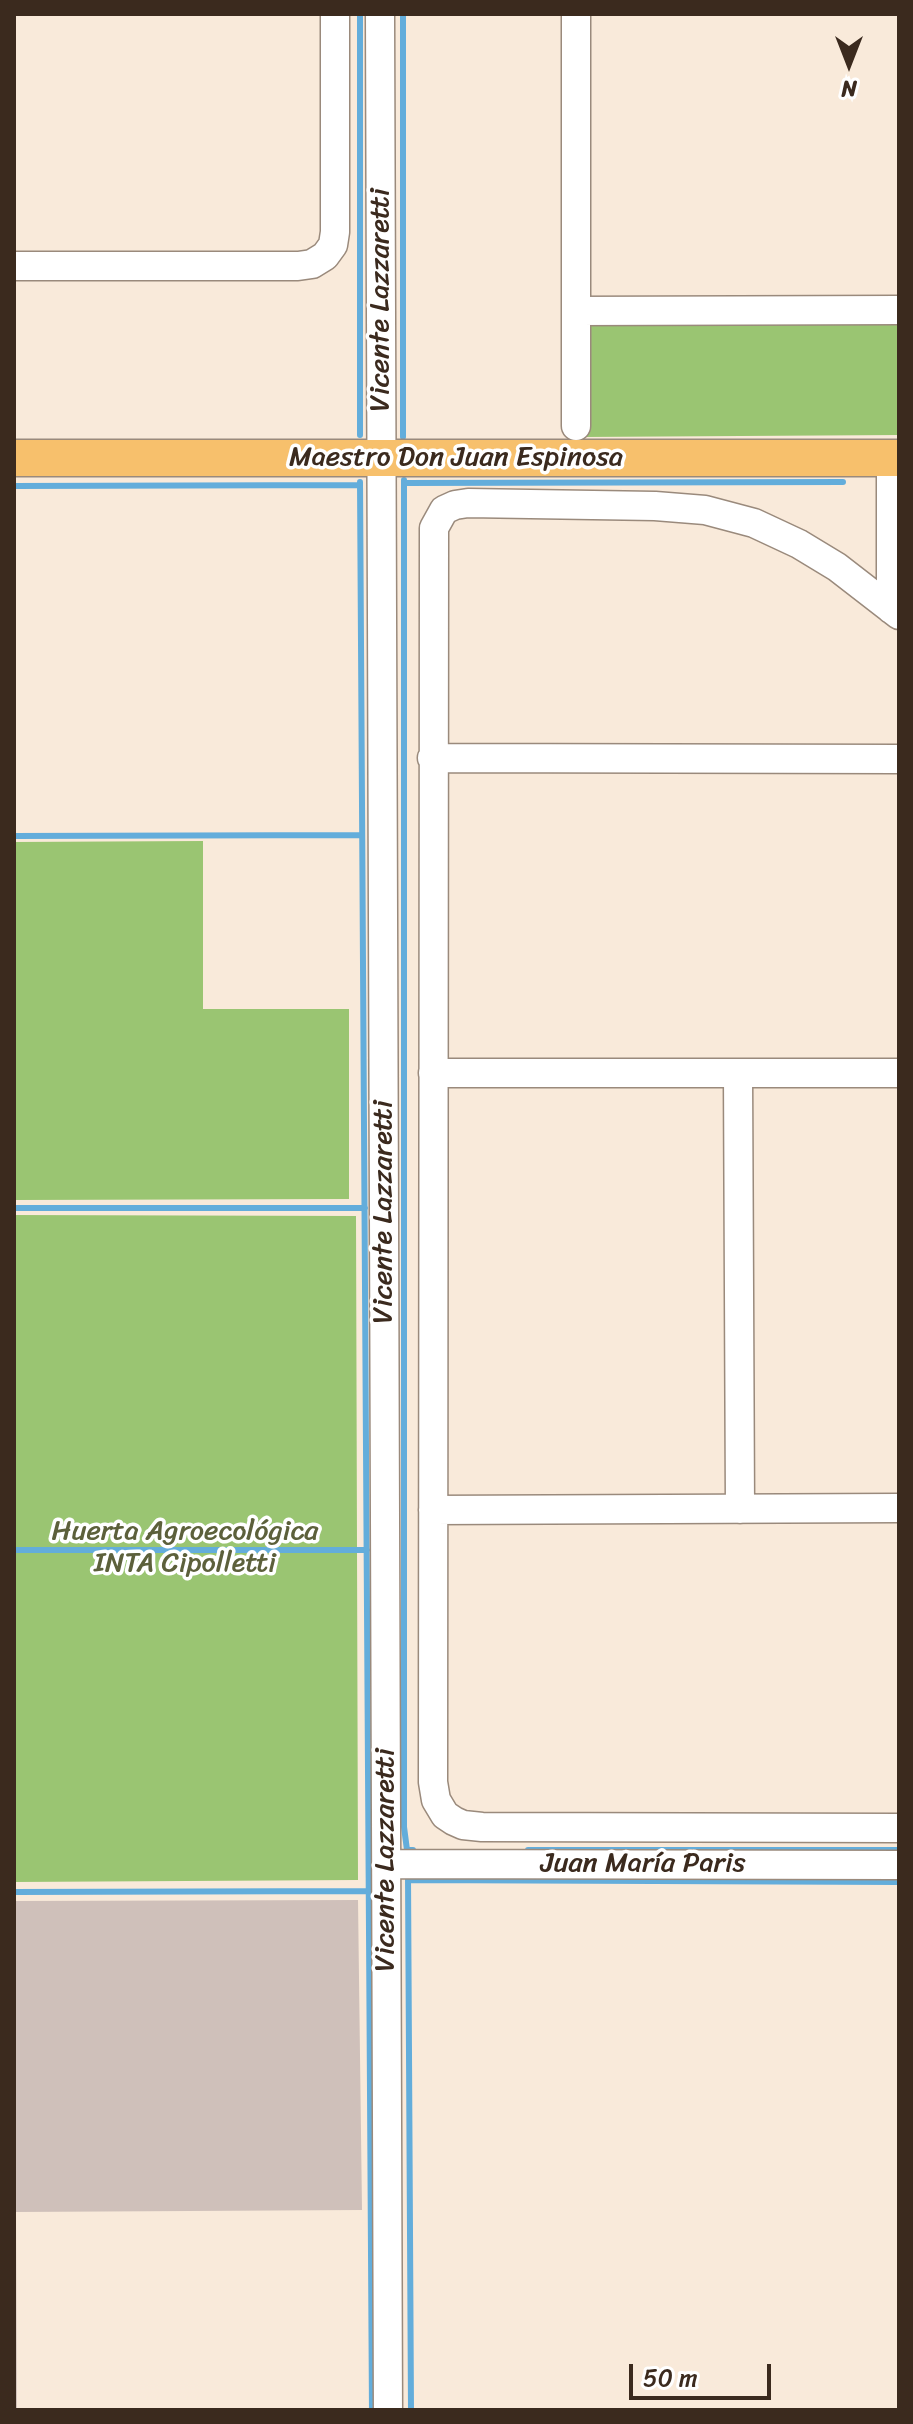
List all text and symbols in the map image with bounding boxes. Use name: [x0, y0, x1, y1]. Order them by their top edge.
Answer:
north arrow: [809, 24, 889, 104]
text: N: [841, 69, 857, 108]
street label: Vicente Lazzaretti: [364, 188, 398, 412]
street label: Maestro Don Juan Espinosa: [289, 441, 623, 475]
street label: Vicente Lazzaretti: [367, 1100, 401, 1324]
park label: Huerta Agroecológica INTA Cipolletti: [52, 1515, 318, 1581]
street label: Vicente Lazzaretti: [369, 1748, 403, 1972]
street label: Juan María Paris: [540, 1847, 746, 1881]
scale bar: [633, 2348, 775, 2398]
text: 50 m: [643, 2357, 698, 2399]

